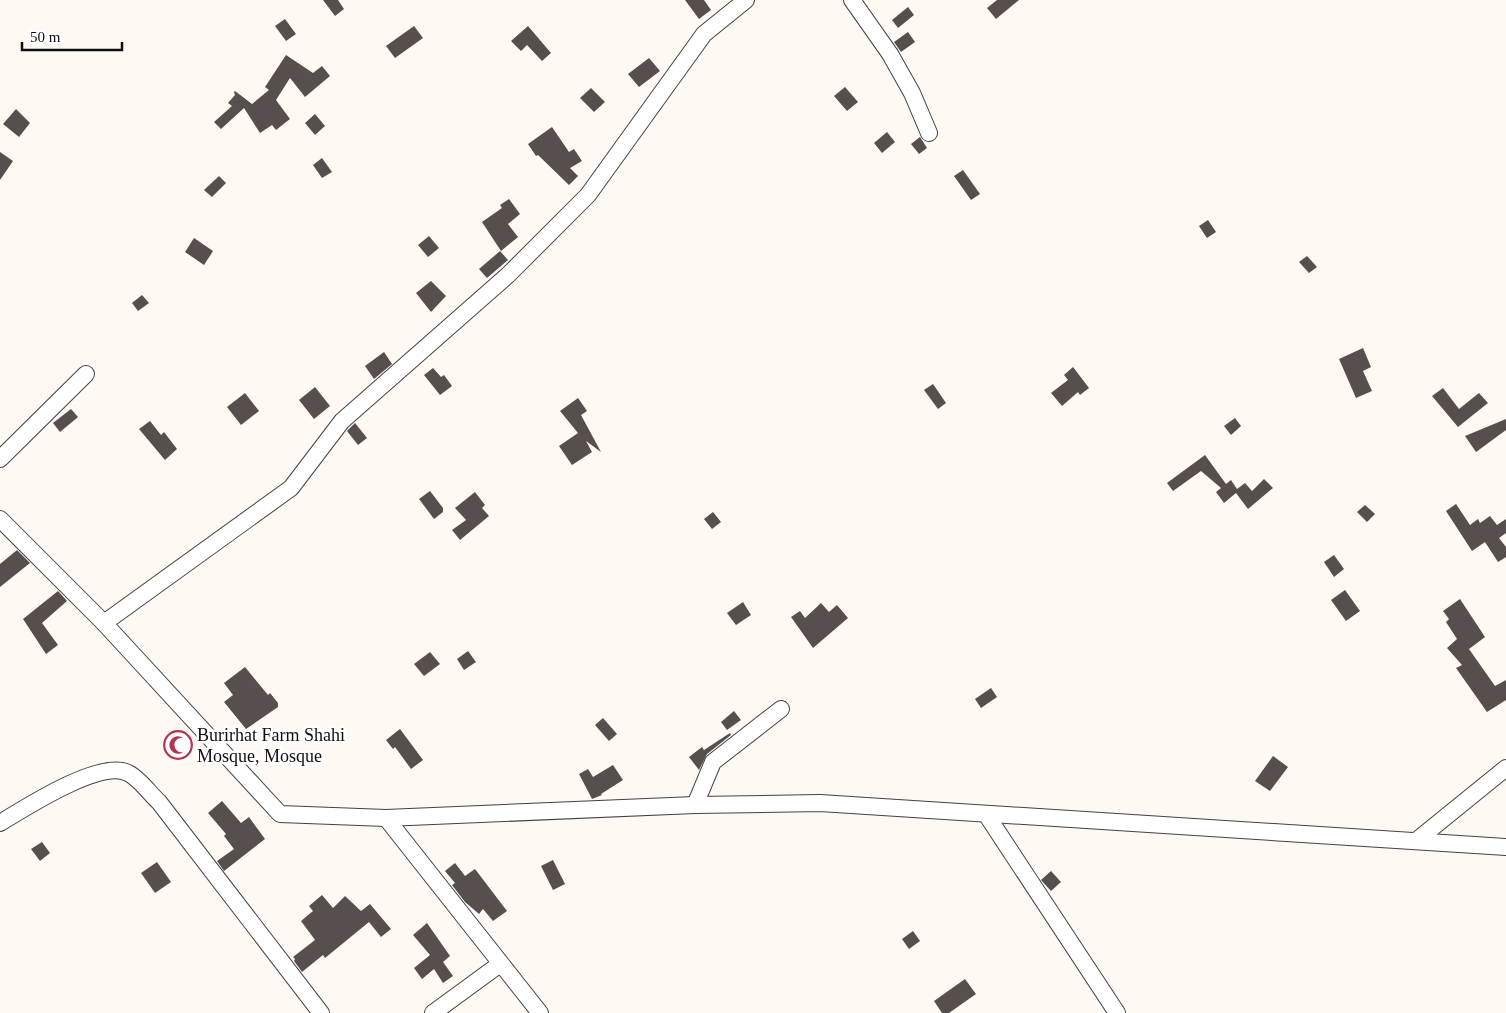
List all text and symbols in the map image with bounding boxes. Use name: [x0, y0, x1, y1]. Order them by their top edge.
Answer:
scale bar: [22, 20, 122, 52]
text: 50 m: [30, 29, 61, 45]
place label: Burirhat Farm Shahi Mosque, Mosque: [197, 725, 345, 766]
mosque icon: Burirhat Farm Shahi Mosque, Mosque: [163, 730, 193, 760]

